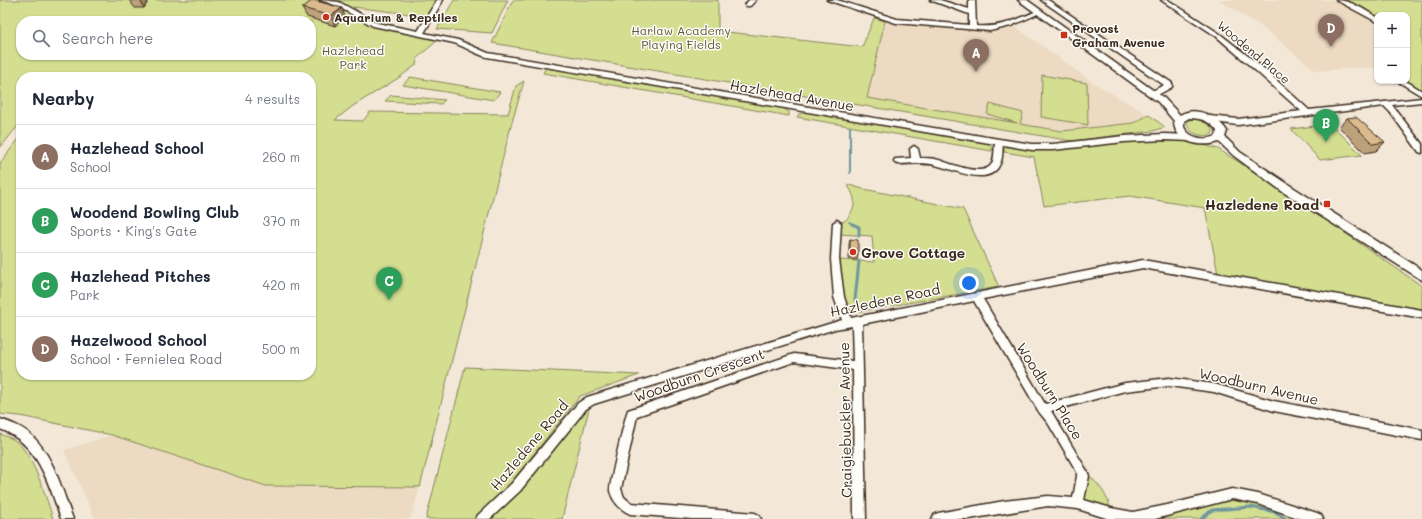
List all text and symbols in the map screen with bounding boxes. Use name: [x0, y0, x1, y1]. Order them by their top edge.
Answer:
place label: Aquarium & Reptiles: [334, 9, 458, 25]
marker: Aquarium & Reptiles: [321, 12, 331, 22]
map controls: [1374, 12, 1410, 84]
button: +: [1374, 12, 1410, 48]
pin: D: [1318, 14, 1344, 47]
search box: [16, 16, 316, 60]
street label: Woodend Place: [1214, 17, 1294, 87]
place label: Provost Graham Avenue: [1072, 20, 1165, 50]
park label: Harlaw Academy Playing Fields: [631, 22, 731, 52]
icon: search: [30, 27, 52, 49]
text: Search here: [62, 28, 153, 48]
marker: Provost Graham Avenue: [1059, 30, 1069, 40]
pin: A: [963, 39, 989, 72]
park label: Hazlehead Park: [322, 42, 385, 72]
button: −: [1374, 48, 1410, 84]
street label: Hazlehead Avenue: [728, 75, 856, 115]
text: Nearby: [32, 87, 94, 109]
text: 4 results: [245, 90, 300, 107]
pin: B: [1313, 109, 1339, 142]
text: Hazlehead School: [70, 138, 204, 158]
text: A: [40, 148, 50, 165]
text: 260 m: [262, 148, 300, 165]
text: School: [70, 158, 111, 175]
place label: Hazledene Road: [1205, 195, 1319, 214]
marker: Hazledene Road: [1322, 199, 1332, 209]
text: Woodend Bowling Club: [70, 202, 239, 222]
text: B: [41, 212, 49, 229]
text: 370 m: [263, 212, 300, 229]
text: Sports · King's Gate: [70, 222, 197, 239]
place label: Grove Cottage: [861, 243, 965, 262]
marker: Grove Cottage: [848, 247, 858, 257]
text: Hazlehead Pitches: [70, 266, 211, 286]
pin: C: [376, 267, 402, 300]
your location: [959, 273, 979, 293]
text: C: [40, 276, 50, 293]
text: 420 m: [263, 276, 300, 293]
street label: Hazledene Road: [828, 279, 942, 321]
text: Park: [70, 286, 99, 303]
text: Hazelwood School: [70, 330, 207, 350]
street label: Woodburn Place: [1012, 339, 1088, 443]
text: D: [40, 340, 50, 357]
text: 500 m: [262, 340, 300, 357]
street label: Craigiebuckler Avenue: [834, 342, 856, 498]
street label: Woodburn Crescent: [631, 344, 767, 406]
text: School · Fernielea Road: [70, 350, 222, 367]
street label: Woodburn Avenue: [1197, 363, 1321, 409]
street label: Hazledene Road: [486, 396, 572, 494]

